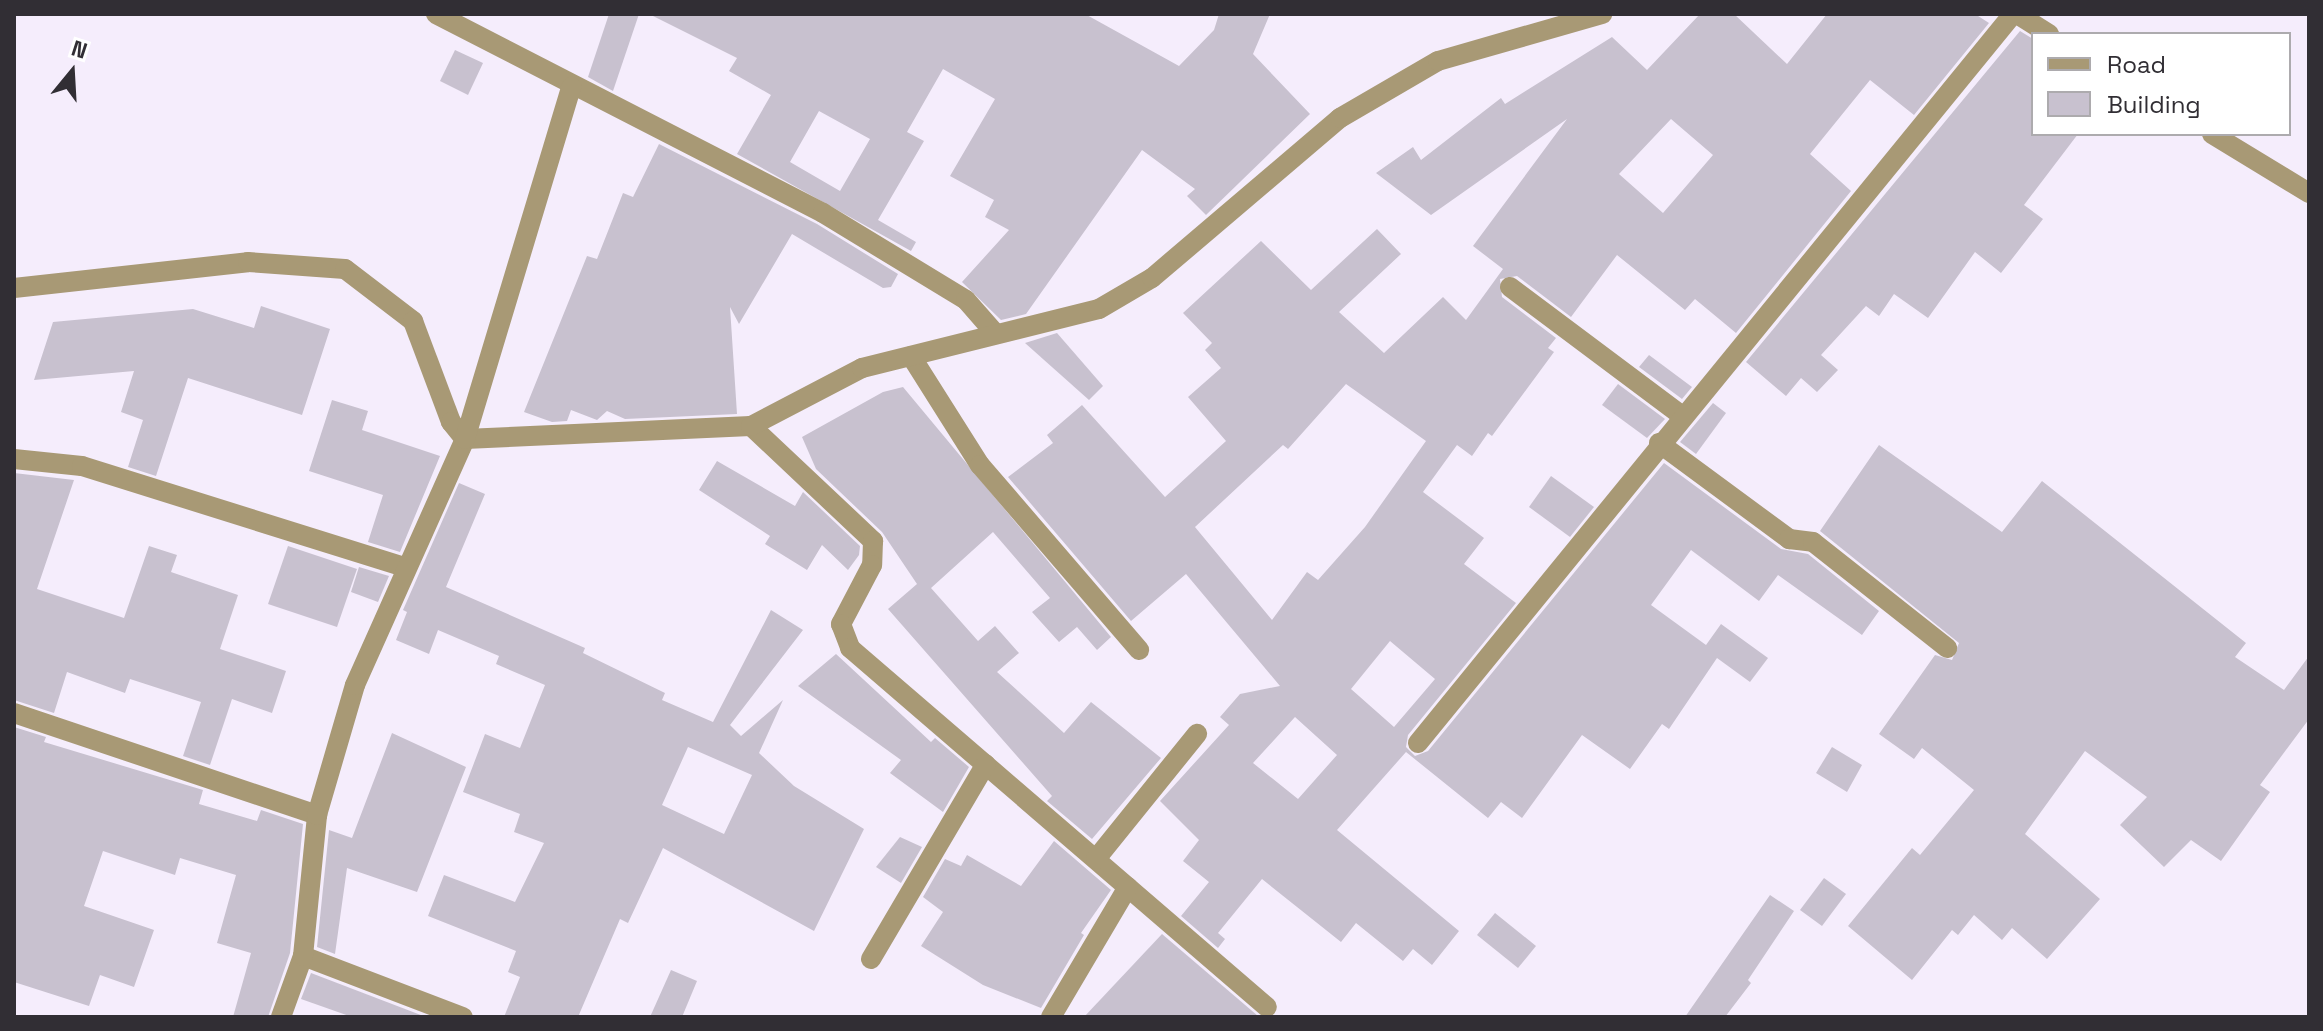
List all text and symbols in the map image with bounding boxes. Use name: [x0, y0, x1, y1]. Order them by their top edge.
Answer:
north arrow: [32, 32, 112, 112]
legend: [2031, 32, 2291, 136]
text: N: [68, 34, 91, 65]
text: Road: [2107, 49, 2166, 80]
text: Building: [2107, 89, 2201, 120]

